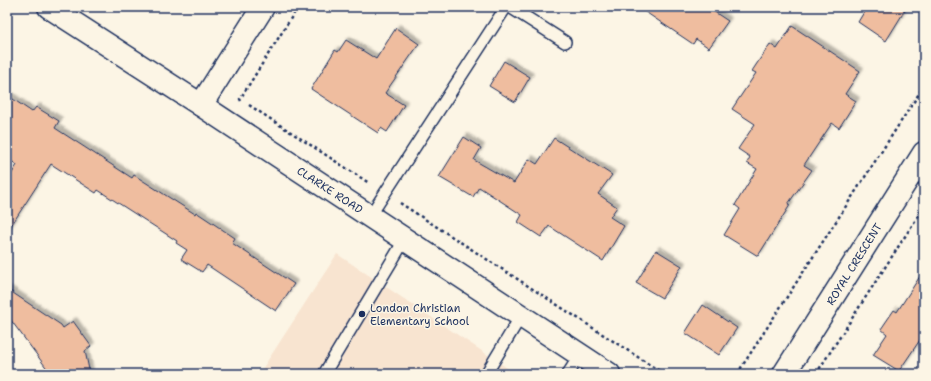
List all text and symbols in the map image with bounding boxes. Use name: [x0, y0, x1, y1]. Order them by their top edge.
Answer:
street label: CLARKE ROAD: [294, 163, 366, 217]
street label: ROYAL CRESCENT: [823, 220, 886, 308]
place label: London Christian Elementary School: [370, 301, 470, 329]
marker: London Christian Elementary School: [357, 309, 367, 319]

